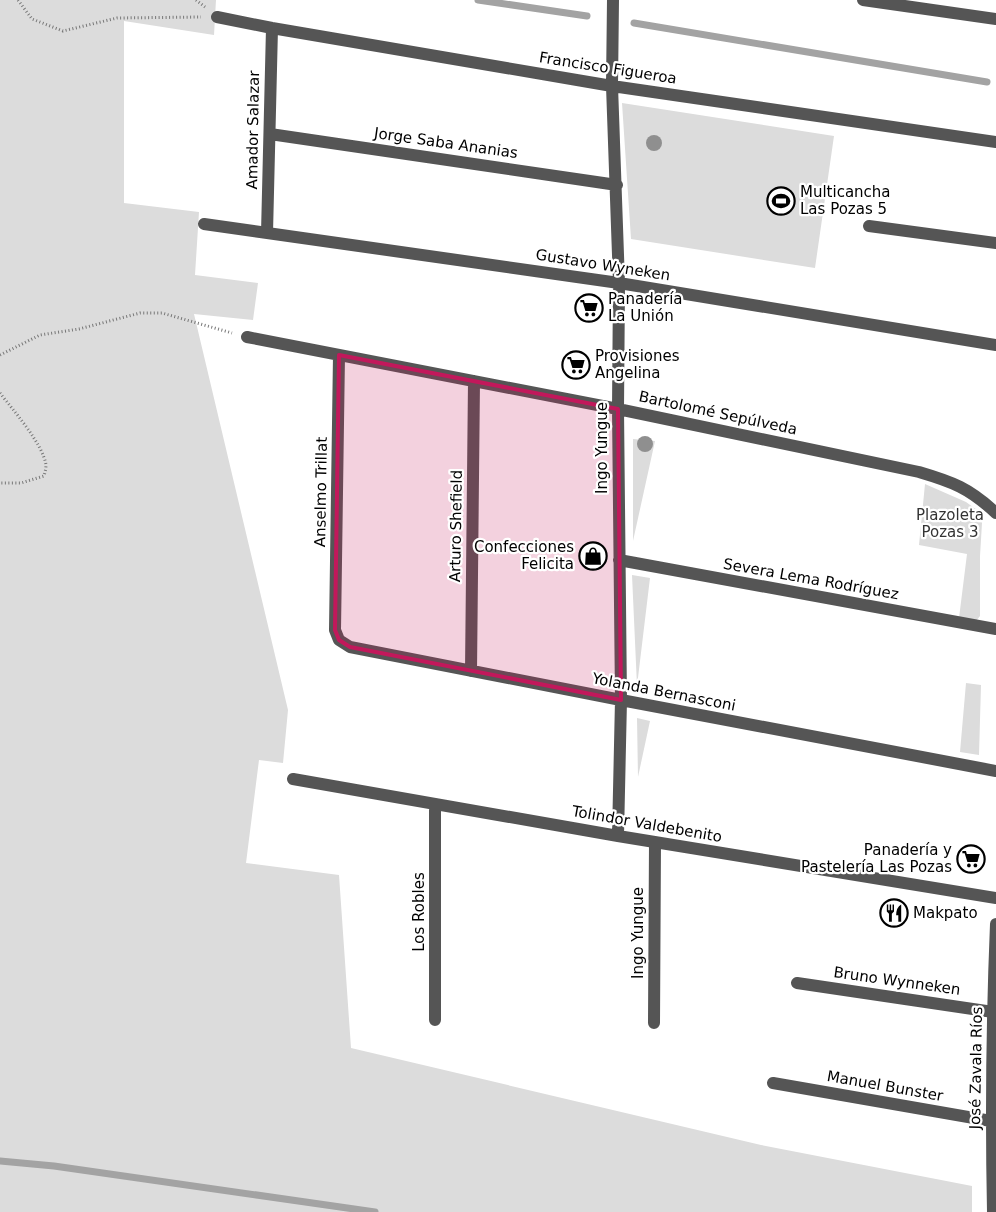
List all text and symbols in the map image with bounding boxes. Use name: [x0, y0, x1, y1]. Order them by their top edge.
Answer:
street label: Francisco Figueroa: [538, 48, 678, 88]
street label: Amador Salazar: [243, 70, 263, 190]
street label: Jorge Saba Ananias: [372, 124, 519, 162]
place label: Multicancha Las Pozas 5: [800, 183, 891, 218]
sports icon: Multicancha Las Pozas 5: [766, 186, 796, 216]
street label: Gustavo Wyneken: [534, 245, 672, 285]
place label: Panadería La Unión: [608, 290, 683, 325]
supermarket icon: Panadería La Unión: [574, 293, 604, 323]
place label: Provisiones Angelina: [595, 347, 680, 382]
supermarket icon: Provisiones Angelina: [561, 350, 591, 380]
street label: Bartolomé Sepúlveda: [637, 387, 799, 439]
street label: Ingo Yungue: [593, 402, 611, 494]
street label: Anselmo Trillat: [311, 437, 331, 547]
street label: Arturo Shefield: [446, 470, 466, 582]
park label: Plazoleta Pozas 3: [916, 506, 984, 541]
place label: Confecciones Felicita: [474, 538, 574, 573]
shop icon: Confecciones Felicita: [578, 541, 608, 571]
street label: Severa Lema Rodríguez: [722, 555, 900, 603]
street label: Yolanda Bernasconi: [590, 669, 737, 715]
street label: Tolindor Valdebenito: [570, 802, 723, 846]
place label: Panadería y Pastelería Las Pozas: [801, 841, 952, 876]
supermarket icon: Panadería y Pastelería Las Pozas: [956, 844, 986, 874]
street label: Los Robles: [410, 872, 428, 952]
street label: Ingo Yungue: [629, 887, 647, 979]
restaurant icon: Makpato: [879, 898, 909, 928]
place label: Makpato: [913, 904, 978, 922]
street label: Bruno Wynneken: [832, 963, 962, 999]
street label: José Zavala Ríos: [966, 1006, 986, 1130]
street label: Manuel Bunster: [825, 1067, 945, 1105]

